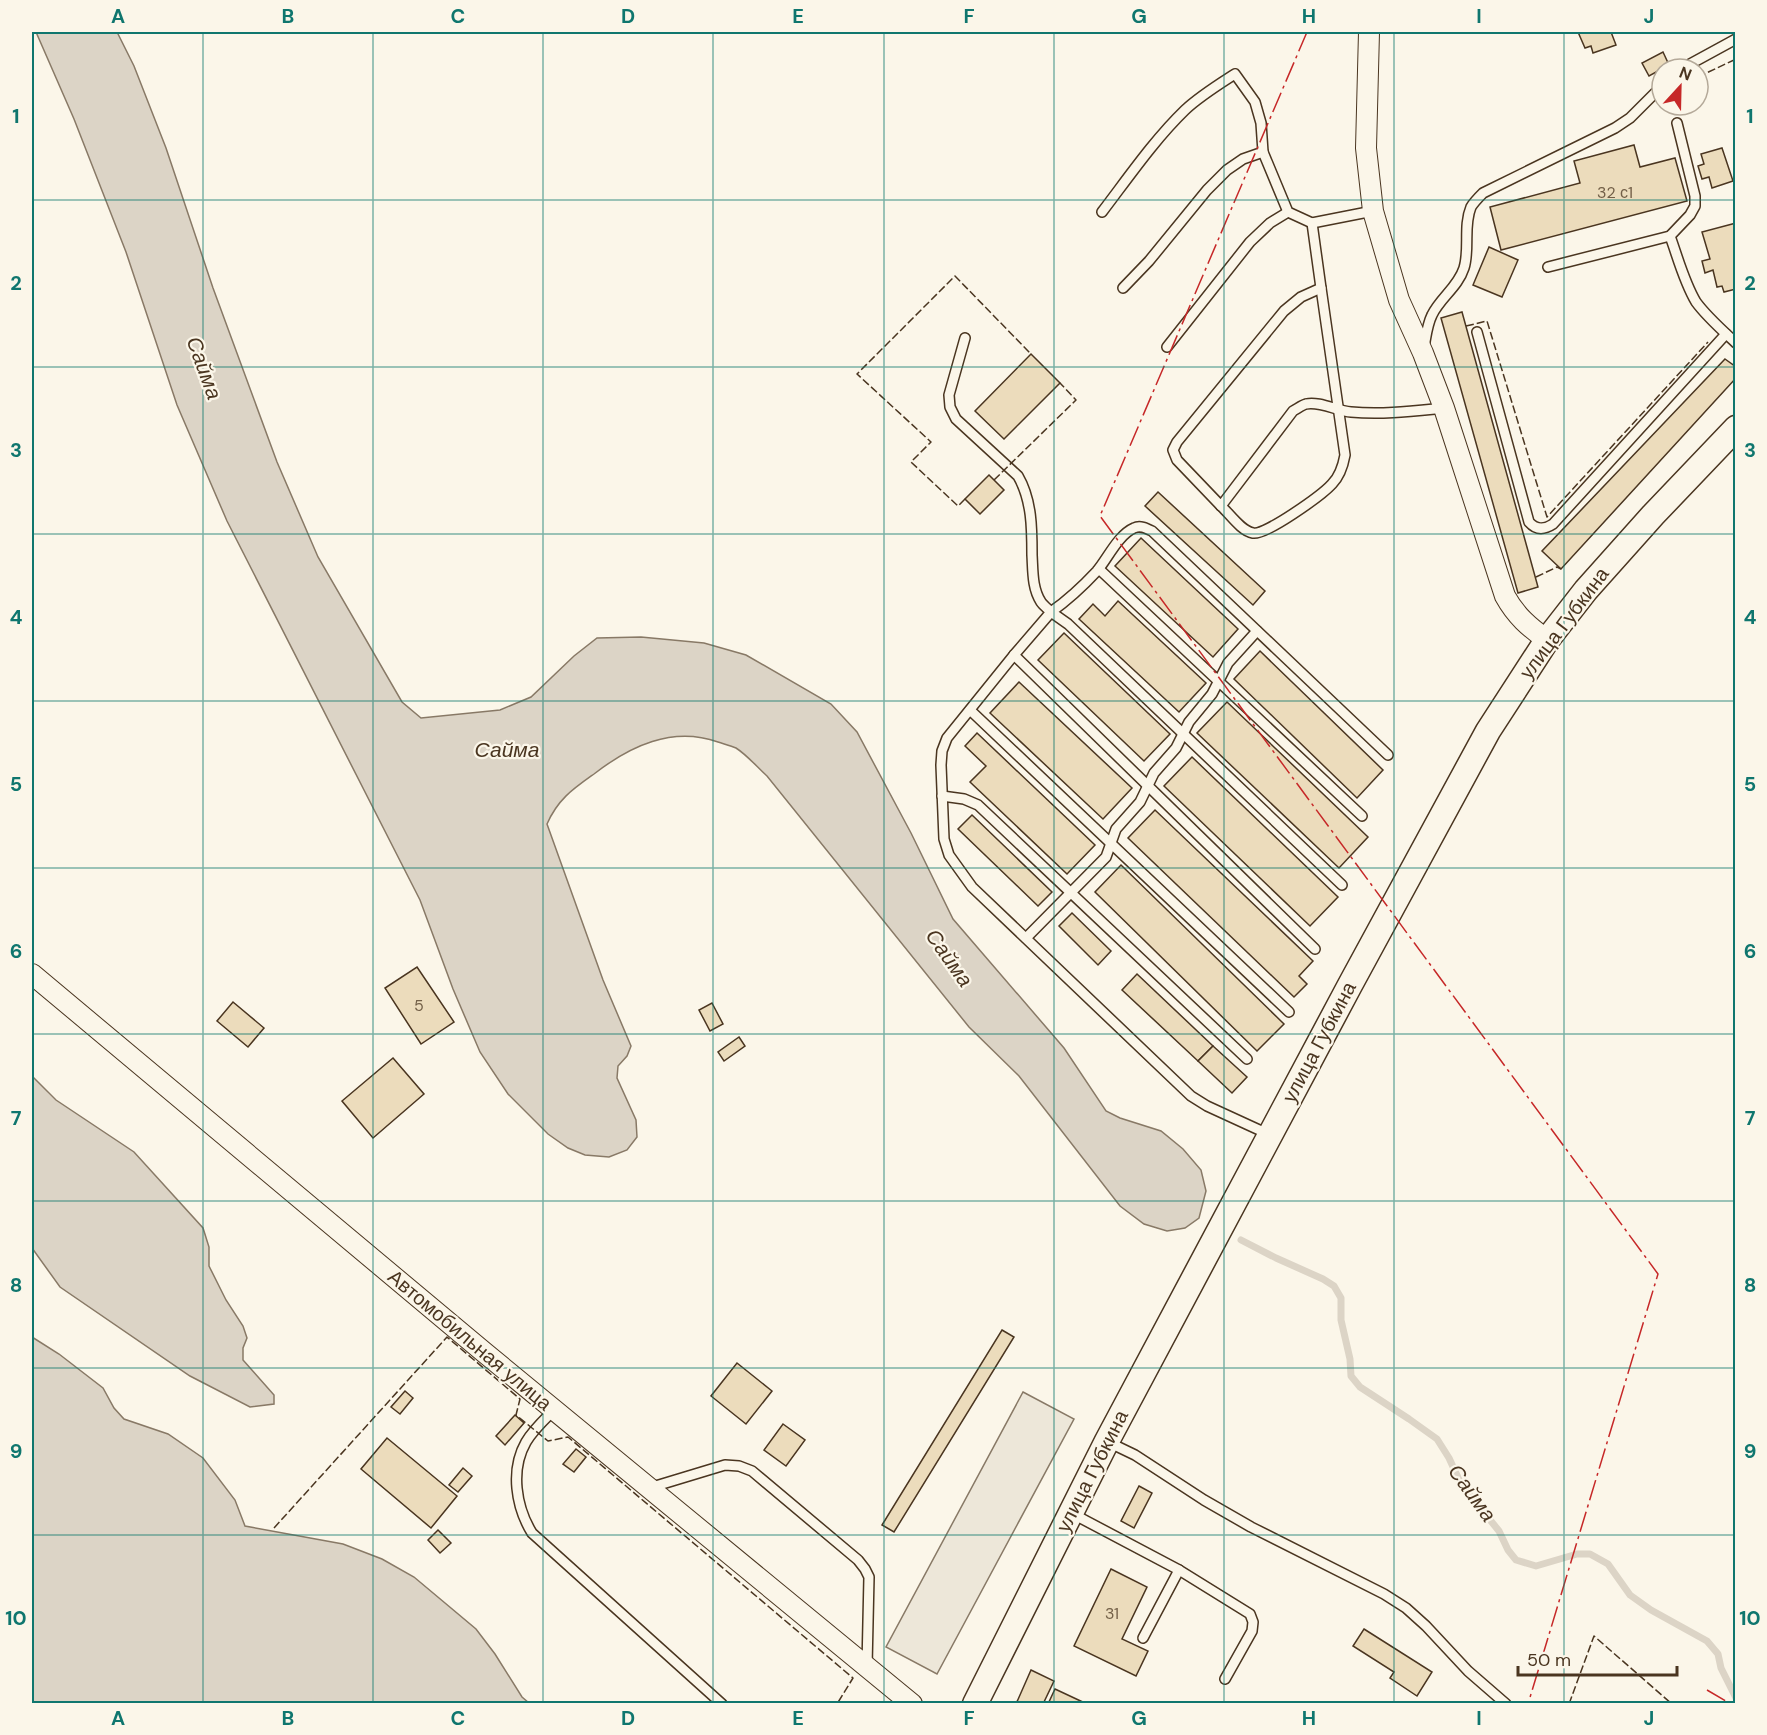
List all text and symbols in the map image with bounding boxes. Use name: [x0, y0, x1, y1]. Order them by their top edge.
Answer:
text: A: [111, 3, 125, 29]
text: B: [282, 3, 294, 29]
text: C: [451, 3, 465, 29]
text: D: [621, 3, 635, 29]
text: E: [792, 3, 804, 29]
text: F: [963, 3, 975, 29]
text: G: [1131, 3, 1147, 29]
text: H: [1302, 3, 1316, 29]
text: I: [1476, 3, 1482, 29]
text: J: [1644, 3, 1654, 29]
north arrow: [1650, 57, 1710, 117]
text: N: [1676, 62, 1695, 85]
text: 1: [12, 103, 20, 129]
text: 1: [1746, 103, 1754, 129]
house number: 32 с1: [1597, 182, 1633, 203]
text: 2: [10, 270, 22, 296]
text: 2: [1744, 270, 1756, 296]
water label: Сайма: [180, 333, 228, 403]
text: 3: [10, 437, 22, 463]
text: 3: [1744, 437, 1756, 463]
street label: улица Губкина: [1513, 561, 1615, 684]
text: 4: [10, 604, 23, 630]
text: 4: [1744, 604, 1757, 630]
water label: Сайма: [475, 736, 539, 764]
text: 5: [10, 771, 22, 797]
text: 5: [1744, 771, 1756, 797]
water label: Сайма: [919, 923, 979, 993]
text: 6: [10, 938, 22, 964]
text: 6: [1744, 938, 1756, 964]
street label: улица Губкина: [1276, 976, 1362, 1107]
house number: 5: [414, 995, 424, 1016]
text: 7: [11, 1105, 22, 1131]
text: 7: [1745, 1105, 1756, 1131]
street label: Автомобильная улица: [383, 1264, 558, 1417]
text: 8: [10, 1272, 22, 1298]
text: 8: [1744, 1272, 1756, 1298]
street label: улица Губкина: [1050, 1405, 1134, 1536]
text: 9: [10, 1438, 22, 1464]
text: 9: [1744, 1438, 1756, 1464]
water label: Сайма: [1442, 1459, 1502, 1527]
house number: 31: [1105, 1603, 1119, 1624]
text: 10: [5, 1605, 27, 1631]
text: 10: [1739, 1605, 1761, 1631]
scale bar: [1518, 1639, 1677, 1677]
text: 50 m: [1527, 1648, 1571, 1672]
text: A: [111, 1705, 125, 1731]
text: B: [282, 1705, 294, 1731]
text: C: [451, 1705, 465, 1731]
text: D: [621, 1705, 635, 1731]
text: E: [792, 1705, 804, 1731]
text: F: [963, 1705, 975, 1731]
text: G: [1131, 1705, 1147, 1731]
text: H: [1302, 1705, 1316, 1731]
text: I: [1476, 1705, 1482, 1731]
text: J: [1644, 1705, 1654, 1731]

